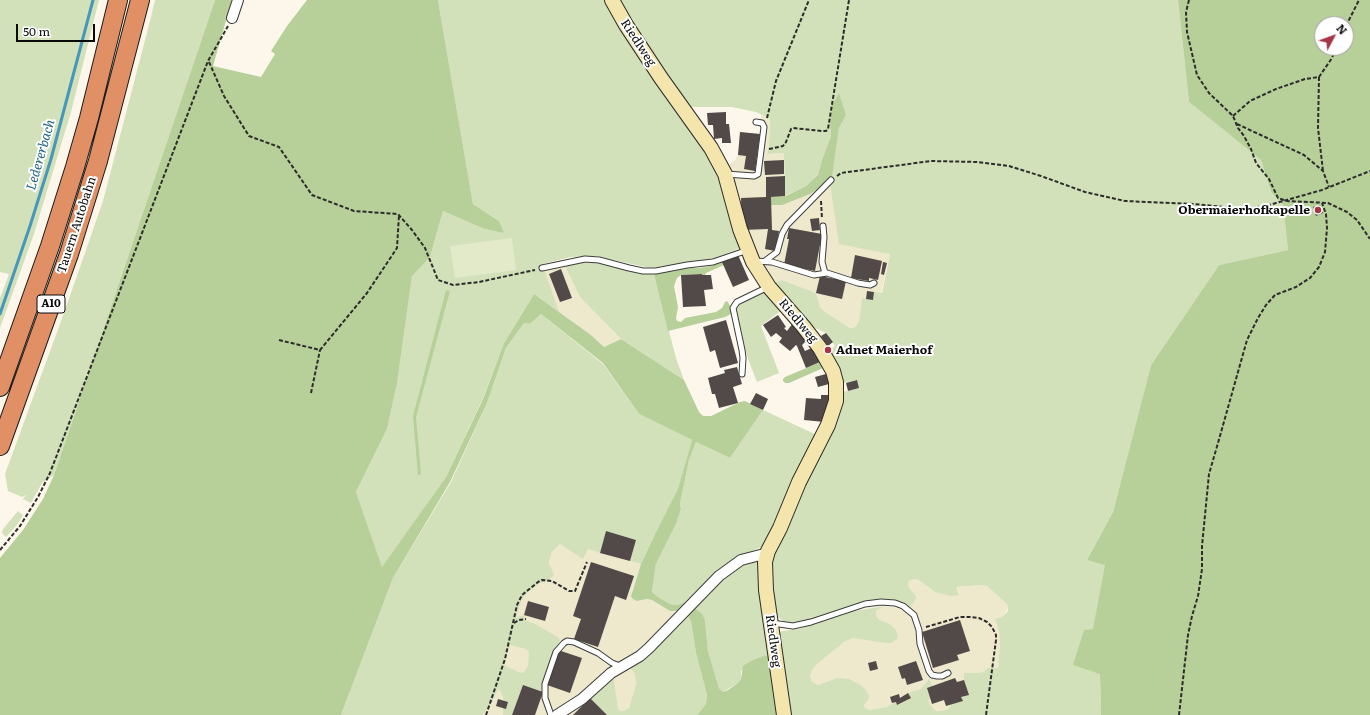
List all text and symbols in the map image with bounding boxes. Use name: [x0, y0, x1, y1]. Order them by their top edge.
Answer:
scale bar: [18, 16, 97, 42]
north arrow: [1314, 16, 1354, 56]
street label: Riedlweg: [617, 17, 659, 69]
text: N: [1333, 20, 1351, 38]
text: 50 m: [23, 22, 50, 40]
water label: Ledererbach: [24, 118, 58, 192]
street label: Tauern Autobahn: [55, 175, 99, 275]
place label: Obermaierhofkapelle: [1178, 203, 1310, 217]
marker: Obermaierhofkapelle: [1313, 205, 1323, 215]
road number: A10: [37, 295, 65, 313]
street label: Riedlweg: [775, 296, 821, 346]
place label: Adnet Maierhof: [836, 343, 932, 357]
marker: Adnet Maierhof: [823, 345, 833, 355]
street label: Riedlweg: [762, 614, 784, 668]

